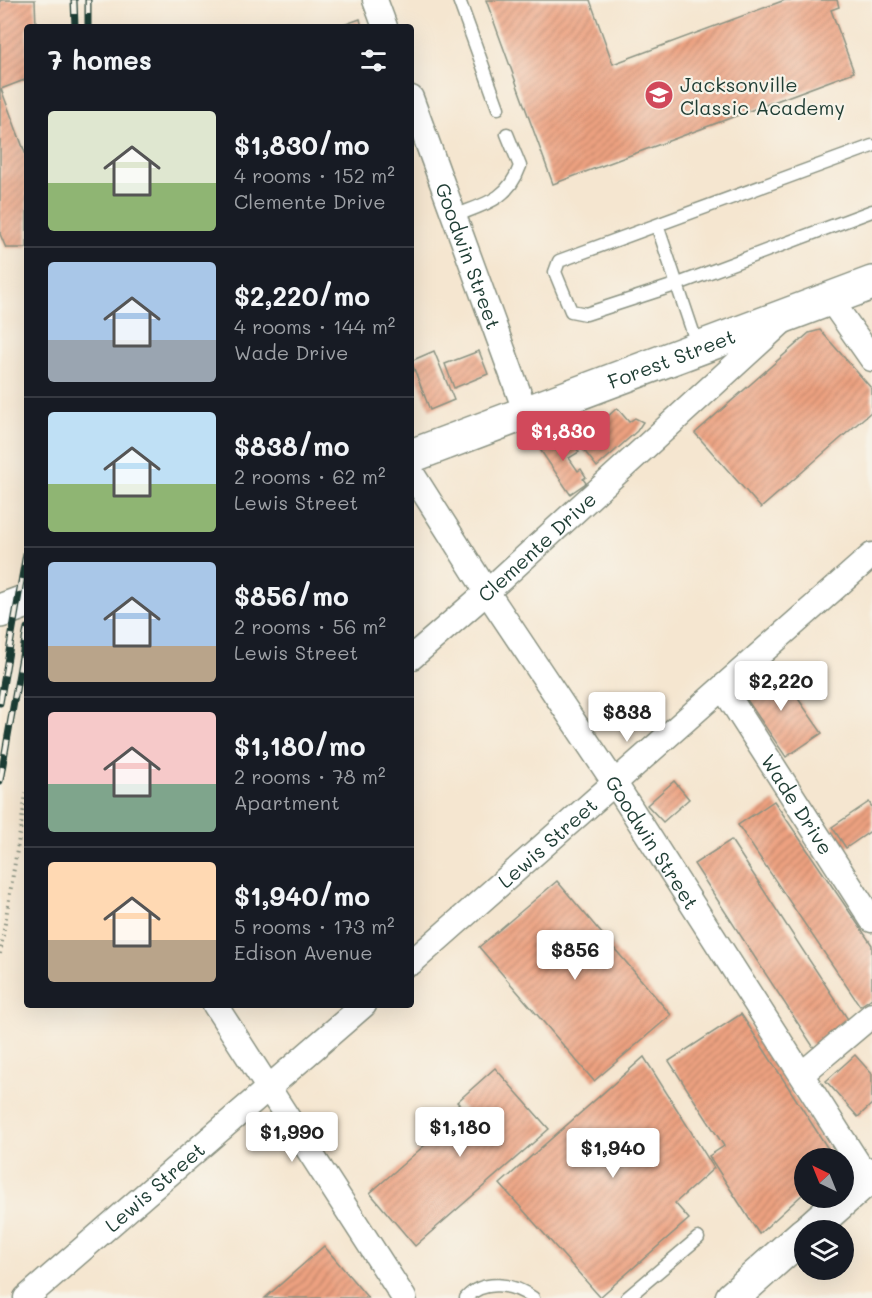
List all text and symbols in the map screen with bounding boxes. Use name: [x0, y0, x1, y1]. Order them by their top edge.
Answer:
text: 7 homes: [48, 43, 152, 77]
icon: filters: [357, 44, 390, 77]
place label: Jacksonville Classic Academy: [680, 71, 845, 120]
school or university icon: Jacksonville Classic Academy: [643, 79, 675, 111]
text: $1,830/mo: [234, 128, 370, 162]
icon: home: [96, 135, 168, 207]
text: 4 rooms · 152 m²: [234, 162, 395, 188]
street label: Goodwin Street: [430, 179, 507, 333]
text: Clemente Drive: [234, 188, 386, 214]
text: $2,220/mo: [234, 279, 370, 313]
icon: home: [96, 286, 168, 358]
text: 4 rooms · 144 m²: [234, 313, 395, 339]
street label: Forest Street: [604, 323, 739, 394]
text: Wade Drive: [234, 339, 348, 365]
pin: $1,830: [514, 411, 612, 462]
text: $1,830: [531, 417, 595, 443]
text: $838/mo: [234, 429, 350, 463]
icon: home: [96, 436, 168, 508]
text: 2 rooms · 62 m²: [234, 463, 386, 489]
street label: Clemente Drive: [472, 486, 601, 607]
text: Lewis Street: [234, 489, 358, 515]
text: $856/mo: [234, 579, 349, 613]
icon: home: [96, 586, 168, 658]
text: 2 rooms · 56 m²: [234, 613, 386, 639]
text: Lewis Street: [234, 639, 358, 665]
pin: $2,220: [732, 661, 830, 712]
text: $2,220: [749, 667, 813, 693]
pin: $838: [591, 692, 663, 743]
text: $838: [602, 698, 652, 724]
text: $1,180/mo: [234, 729, 366, 763]
icon: home: [96, 736, 168, 808]
street label: Wade Drive: [756, 749, 839, 859]
text: 2 rooms · 78 m²: [234, 763, 386, 789]
street label: Goodwin Street: [600, 770, 705, 914]
text: Apartment: [234, 789, 340, 815]
street label: Lewis Street: [492, 791, 602, 893]
text: $1,940/mo: [234, 879, 370, 913]
icon: home: [96, 886, 168, 958]
text: 5 rooms · 173 m²: [234, 913, 395, 939]
pin: $856: [539, 930, 611, 981]
text: $856: [551, 936, 599, 962]
text: Edison Avenue: [234, 939, 373, 965]
pin: $1,180: [411, 1107, 509, 1158]
pin: $1,990: [243, 1112, 341, 1163]
text: $1,180: [429, 1113, 491, 1139]
text: $1,990: [260, 1118, 324, 1144]
pin: $1,940: [564, 1128, 662, 1179]
text: $1,940: [581, 1134, 645, 1160]
street label: Lewis Street: [99, 1136, 210, 1237]
north arrow: [794, 1148, 854, 1208]
map controls: [794, 1148, 854, 1280]
button: layers: [794, 1220, 854, 1280]

